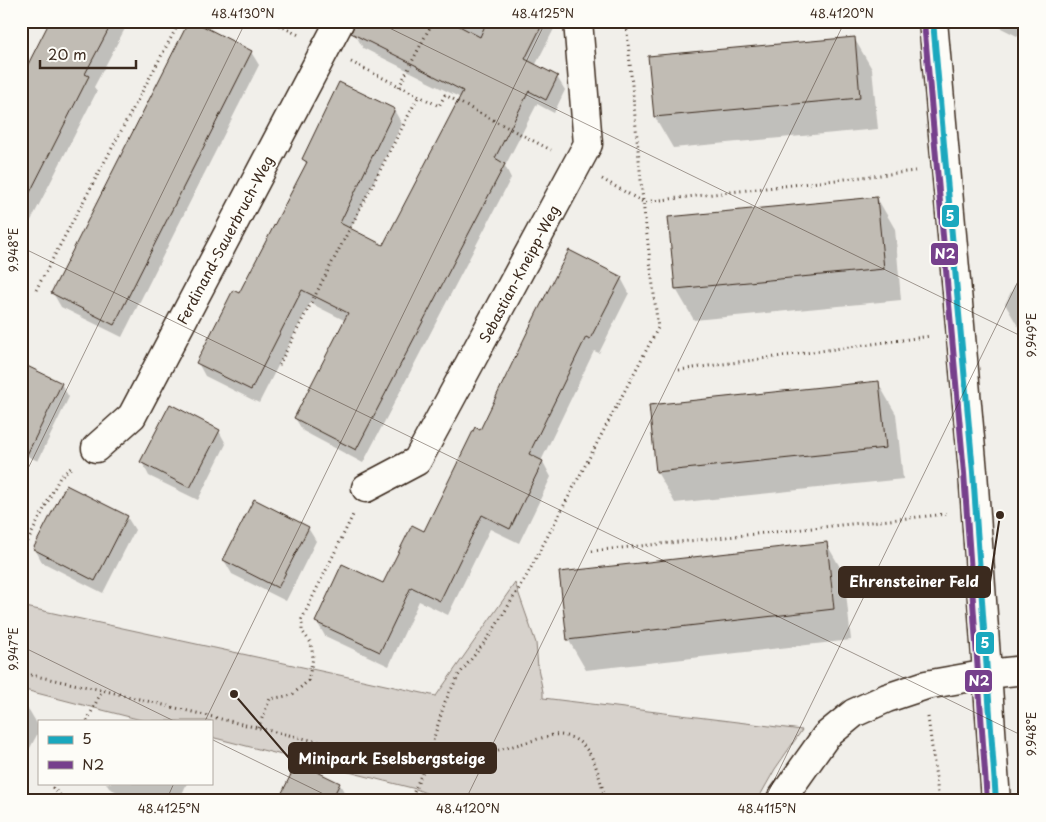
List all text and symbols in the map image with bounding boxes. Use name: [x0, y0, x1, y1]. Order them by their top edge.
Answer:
text: 48.4130°N: [211, 4, 275, 22]
text: 48.4125°N: [512, 4, 574, 22]
text: 48.4120°N: [810, 4, 874, 22]
scale bar: [40, 38, 136, 70]
text: 20 m: [48, 42, 87, 65]
street label: Ferdinand-Sauerbruch-Weg: [172, 152, 278, 328]
street label: Sebastian-Kneipp-Weg: [474, 201, 564, 347]
line badge: 5: [941, 204, 960, 228]
text: 5: [946, 205, 955, 226]
text: 9.948°E: [4, 228, 22, 272]
line badge: N2: [930, 242, 959, 266]
text: N2: [935, 243, 956, 264]
text: 9.949°E: [1022, 313, 1040, 357]
callout: Ehrensteiner Feld: [839, 567, 990, 597]
text: Ehrensteiner Feld: [849, 569, 979, 592]
text: 9.947°E: [4, 627, 22, 671]
line badge: 5: [975, 631, 995, 655]
text: 5: [981, 632, 990, 653]
line badge: N2: [964, 669, 993, 693]
text: N2: [969, 670, 990, 691]
text: 9.948°E: [1022, 712, 1040, 756]
legend: [38, 720, 212, 784]
text: 5: [82, 726, 92, 749]
callout: Minipark Eselsbergsteige: [289, 743, 496, 773]
text: Minipark Eselsbergsteige: [299, 746, 485, 769]
text: N2: [82, 752, 104, 775]
text: 48.4125°N: [138, 799, 200, 817]
text: 48.4120°N: [436, 799, 500, 817]
text: 48.4115°N: [738, 799, 796, 817]

